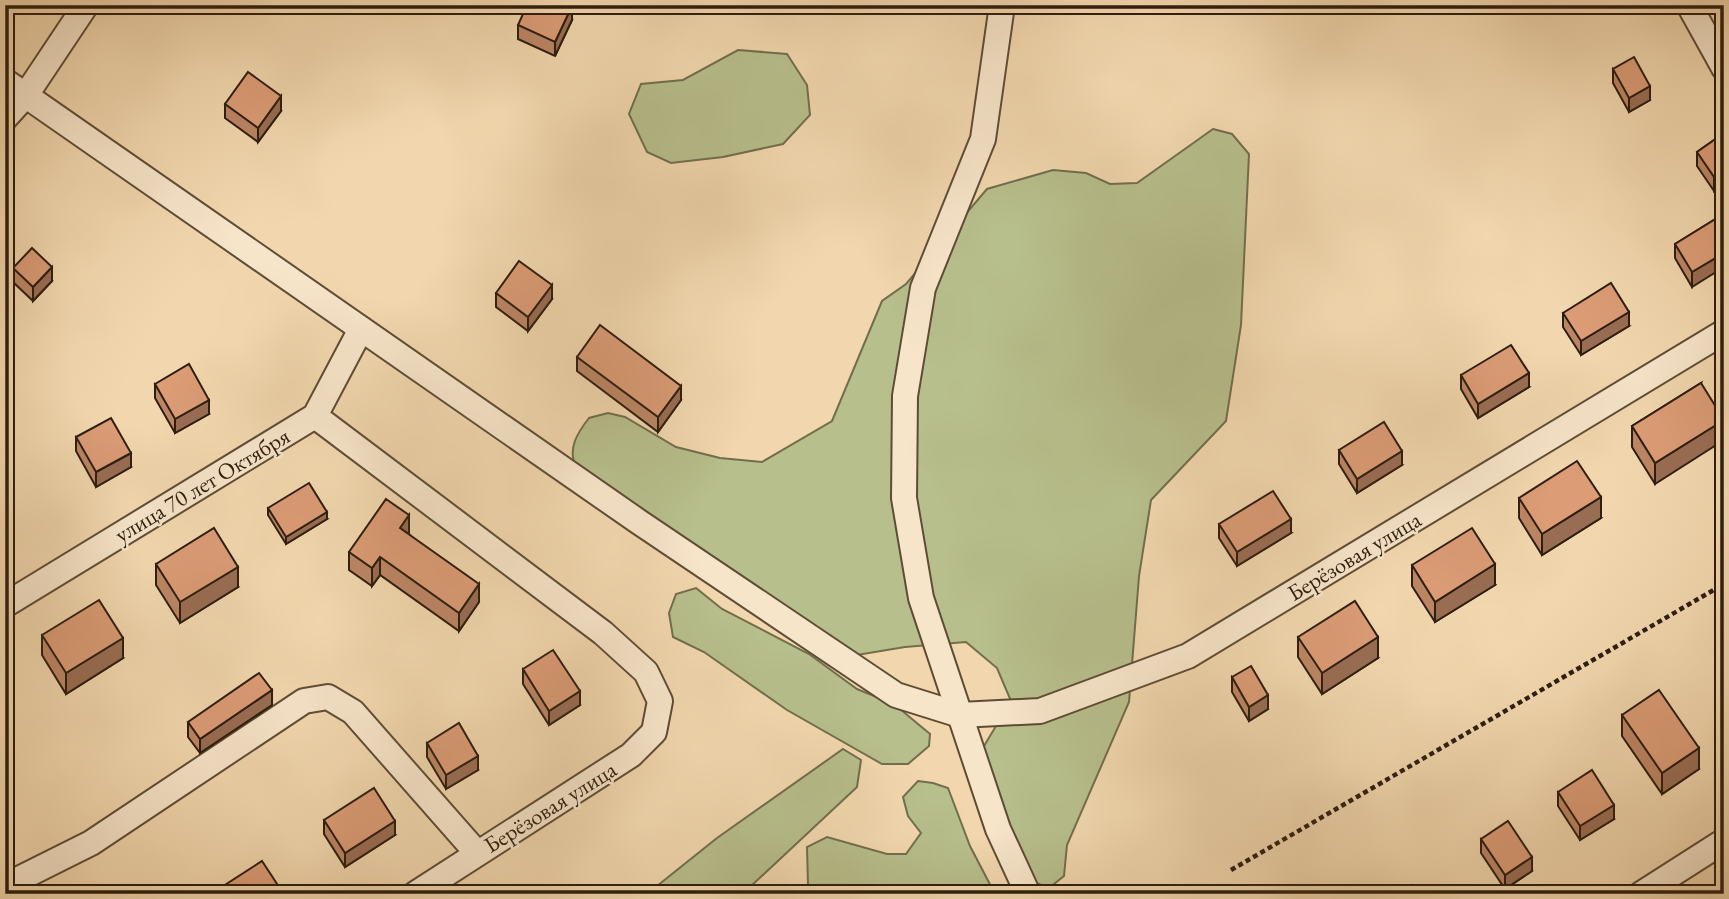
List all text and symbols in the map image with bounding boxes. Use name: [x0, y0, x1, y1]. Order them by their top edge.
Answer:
street label: улица 70 лет Октября: [109, 421, 295, 549]
street label: Берёзовая улица: [1282, 504, 1427, 608]
street label: Берёзовая улица: [478, 754, 623, 860]

